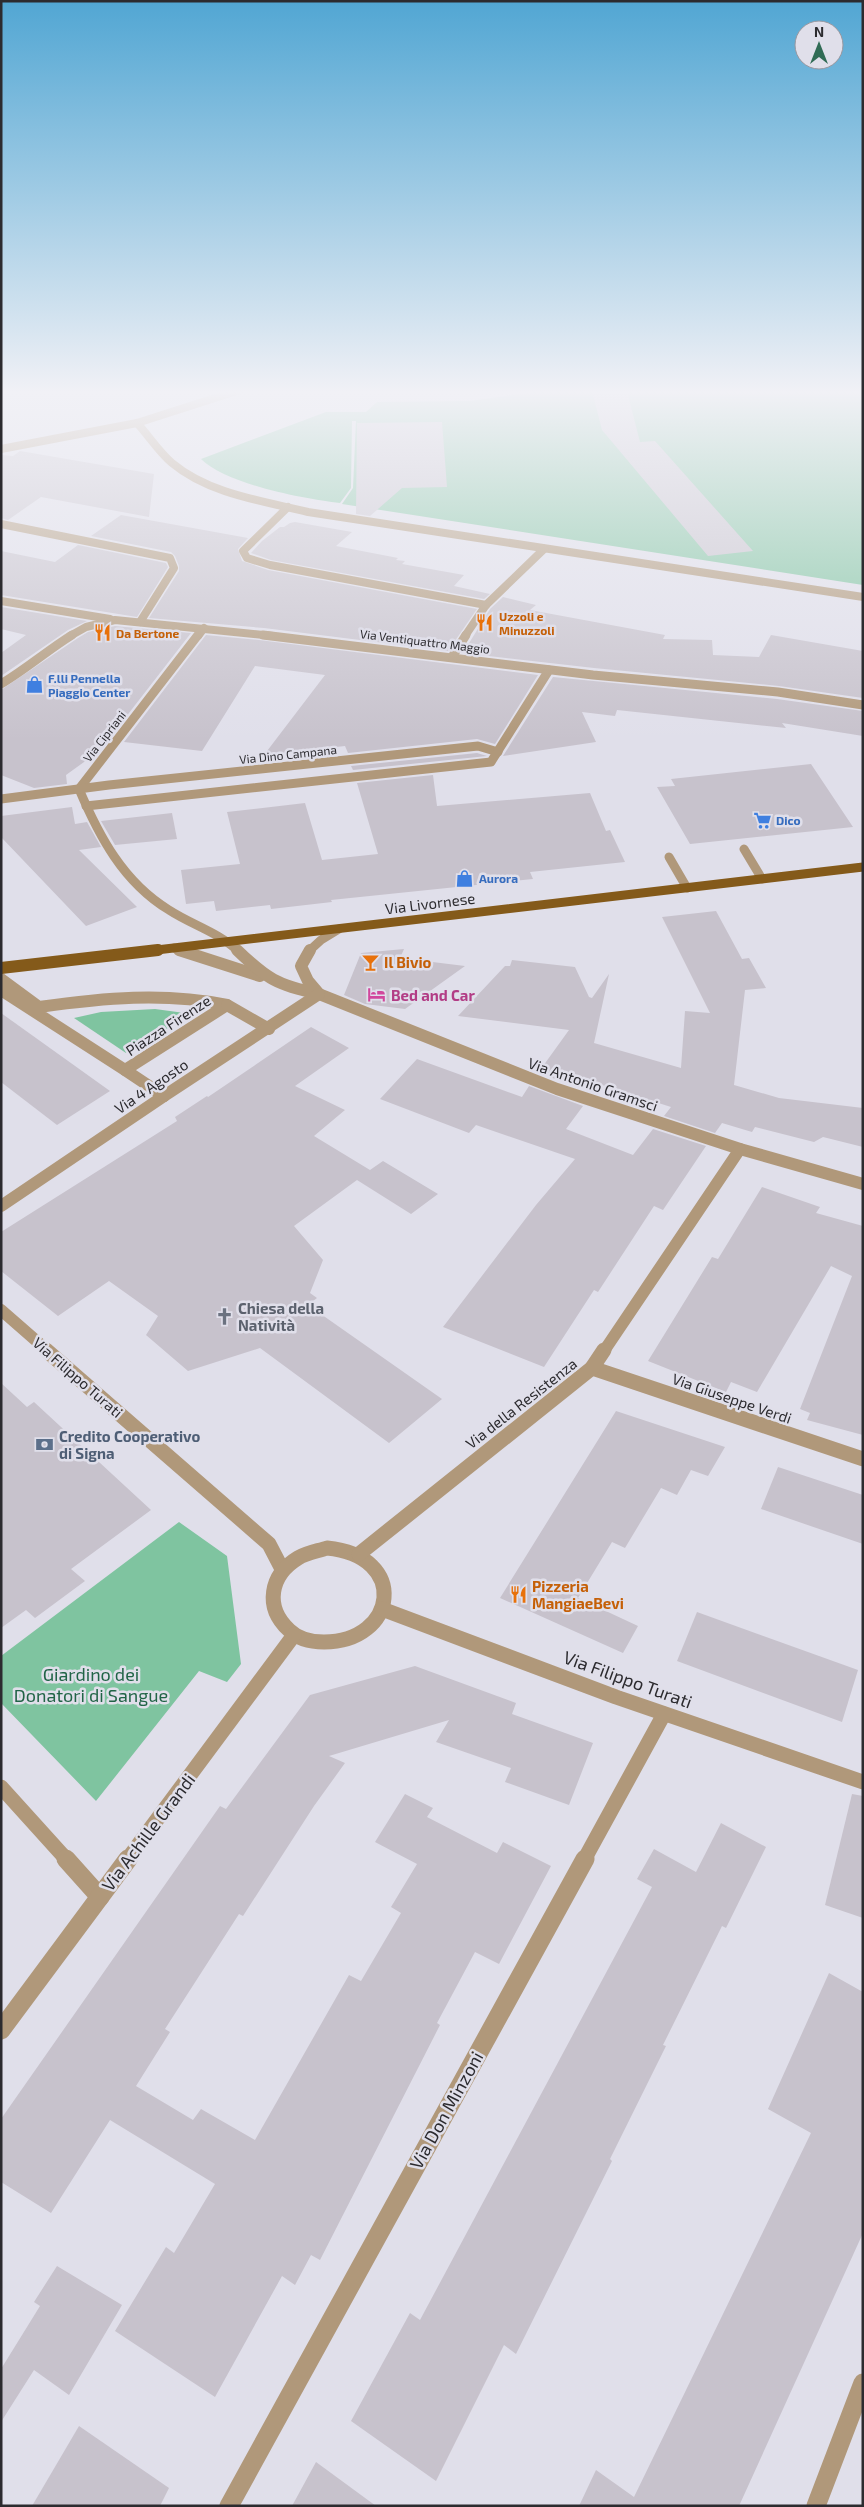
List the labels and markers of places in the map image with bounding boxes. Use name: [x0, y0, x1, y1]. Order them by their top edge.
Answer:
place label: Uzzoli e Minuzzoli: [499, 609, 555, 637]
restaurant icon: Uzzoli e Minuzzoli: [475, 613, 495, 633]
restaurant icon: Da Bertone: [92, 623, 112, 643]
place label: Da Bertone: [116, 626, 179, 640]
place label: F.lli Pennella Piaggio Center: [48, 671, 130, 699]
shop icon: F.lli Pennella Piaggio Center: [24, 675, 44, 695]
supermarket icon: Dico: [752, 810, 772, 830]
place label: Dico: [776, 813, 801, 827]
shop icon: Aurora: [455, 868, 475, 888]
place label: Aurora: [479, 871, 518, 885]
bar icon: Il Bivio: [360, 952, 380, 972]
place label: Il Bivio: [384, 953, 432, 971]
hotel icon: Bed and Car: [367, 985, 387, 1005]
place label: Bed and Car: [391, 986, 475, 1004]
place label: Chiesa della Natività: [238, 1299, 324, 1334]
church icon: Chiesa della Natività: [214, 1307, 234, 1327]
place label: Credito Cooperativo di Signa: [59, 1427, 200, 1462]
bank icon: Credito Cooperativo di Signa: [35, 1435, 55, 1455]
place label: Pizzeria MangiaeBevi: [532, 1577, 624, 1612]
restaurant icon: Pizzeria MangiaeBevi: [508, 1585, 528, 1605]

